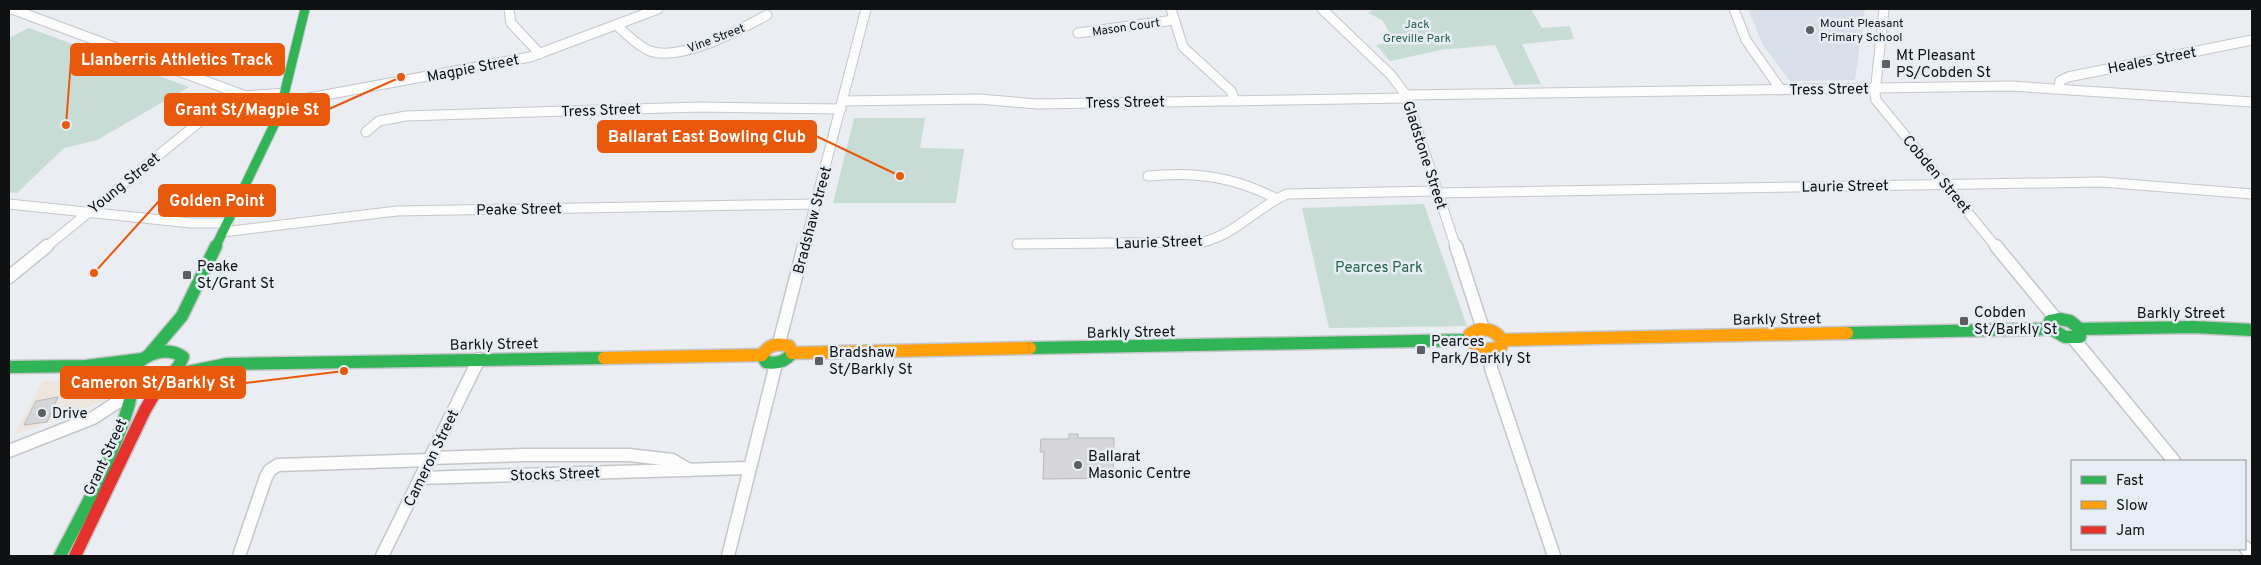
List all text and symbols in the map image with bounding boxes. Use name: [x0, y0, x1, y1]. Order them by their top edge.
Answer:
street label: Mason Court: [1091, 15, 1161, 41]
place label: Mount Pleasant Primary School: [1820, 16, 1904, 46]
park label: Jack Greville Park: [1383, 17, 1451, 47]
street label: Vine Street: [685, 21, 747, 57]
marker: Mount Pleasant Primary School: [1804, 24, 1816, 36]
callout: Llanberris Athletics Track: [71, 44, 284, 75]
street label: Heales Street: [2106, 44, 2198, 79]
place label: Mt Pleasant PS/Cobden St: [1896, 47, 1991, 83]
text: Llanberris Athletics Track: [81, 51, 273, 71]
street label: Magpie Street: [426, 51, 521, 88]
marker: Mt Pleasant PS/Cobden St: [1880, 58, 1892, 70]
street label: Tress Street: [1789, 80, 1869, 101]
street label: Tress Street: [1085, 93, 1165, 114]
callout: Grant St/Magpie St: [165, 94, 329, 125]
street label: Gladstone Street: [1397, 99, 1450, 212]
text: Grant St/Magpie St: [175, 101, 319, 121]
street label: Tress Street: [561, 101, 641, 122]
callout: Ballarat East Bowling Club: [598, 121, 816, 152]
text: Ballarat East Bowling Club: [608, 128, 806, 148]
street label: Cobden Street: [1897, 132, 1974, 218]
street label: Young Street: [85, 149, 165, 219]
street label: Bradshaw Street: [790, 164, 837, 276]
street label: Laurie Street: [1801, 177, 1889, 198]
callout: Golden Point: [159, 185, 275, 216]
text: Golden Point: [169, 192, 265, 212]
street label: Peake Street: [476, 200, 562, 221]
street label: Laurie Street: [1115, 232, 1203, 255]
place label: Peake St/Grant St: [197, 258, 274, 294]
park label: Pearces Park: [1335, 259, 1423, 278]
marker: Peake St/Grant St: [181, 269, 193, 281]
place label: Cobden St/Barkly St: [1974, 304, 2057, 340]
street label: Barkly Street: [2137, 305, 2225, 324]
street label: Barkly Street: [1733, 310, 1821, 331]
marker: Cobden St/Barkly St: [1958, 315, 1970, 327]
street label: Barkly Street: [1087, 323, 1175, 344]
place label: Pearces Park/Barkly St: [1431, 333, 1531, 369]
street label: Barkly Street: [450, 335, 538, 356]
place label: Bradshaw St/Barkly St: [829, 344, 912, 380]
marker: Pearces Park/Barkly St: [1415, 344, 1427, 356]
marker: Bradshaw St/Barkly St: [813, 355, 825, 367]
callout: Cameron St/Barkly St: [61, 367, 245, 398]
text: Cameron St/Barkly St: [71, 374, 235, 394]
place label: Drive: [52, 405, 88, 424]
marker: Drive: [36, 407, 48, 419]
street label: Cameron Street: [401, 407, 464, 510]
street label: Grant Street: [80, 416, 132, 499]
place label: Ballarat Masonic Centre: [1088, 448, 1191, 484]
marker: Ballarat Masonic Centre: [1072, 459, 1084, 471]
legend: [2071, 460, 2246, 550]
street label: Stocks Street: [510, 464, 600, 487]
text: Fast: [2116, 472, 2144, 491]
text: Slow: [2116, 497, 2148, 516]
text: Jam: [2116, 522, 2145, 541]

